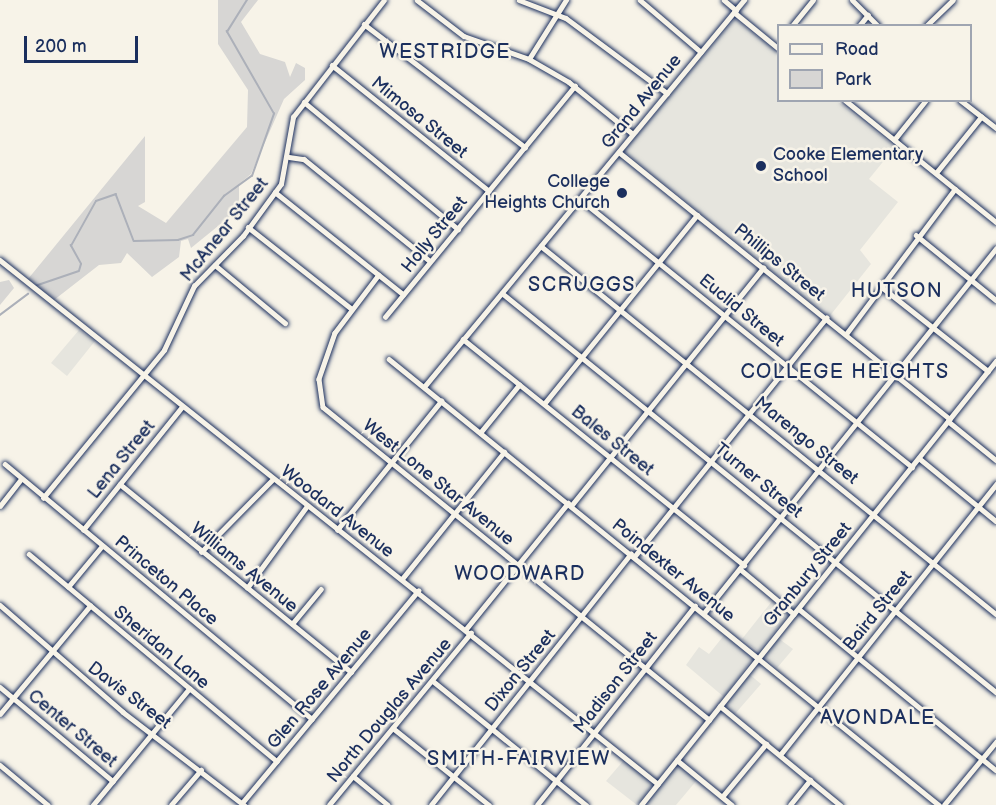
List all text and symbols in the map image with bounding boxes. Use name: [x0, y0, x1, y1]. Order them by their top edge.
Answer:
scale bar: [27, 24, 141, 62]
legend: [777, 24, 972, 102]
text: 200 m: [35, 36, 87, 57]
text: Road: [835, 39, 879, 60]
district label: WESTRIDGE: [379, 40, 511, 64]
street label: Grand Avenue: [597, 50, 687, 154]
text: Park: [835, 69, 871, 90]
street label: Mimosa Street: [366, 72, 472, 164]
place label: Cooke Elementary School: [773, 145, 923, 188]
marker: Cooke Elementary School: [754, 159, 768, 173]
place label: College Heights Church: [484, 172, 610, 214]
street label: McAnear Street: [176, 174, 274, 286]
marker: College Heights Church: [615, 186, 629, 200]
street label: Holly Street: [397, 192, 473, 278]
street label: Phillips Street: [729, 220, 829, 306]
street label: Euclid Street: [694, 270, 788, 352]
district label: SCRUGGS: [528, 273, 636, 297]
district label: HUTSON: [851, 279, 943, 303]
district label: COLLEGE HEIGHTS: [740, 360, 950, 384]
street label: Marengo Street: [750, 392, 862, 490]
street label: Bales Street: [566, 401, 658, 481]
street label: West Lone Star Avenue: [358, 415, 518, 551]
street label: Lena Street: [84, 416, 160, 504]
street label: Turner Street: [709, 439, 807, 523]
street label: Woodard Avenue: [276, 461, 398, 563]
street label: Poindexter Avenue: [607, 515, 739, 627]
street label: Williams Avenue: [186, 518, 302, 618]
street label: Granbury Street: [759, 518, 857, 632]
street label: Princeton Place: [110, 531, 222, 631]
district label: WOODWARD: [454, 562, 586, 586]
street label: Baird Street: [839, 566, 917, 656]
street label: Sheridan Lane: [109, 602, 213, 694]
street label: Glen Rose Avenue: [263, 624, 377, 754]
street label: Dixon Street: [481, 625, 561, 717]
street label: Madison Street: [569, 628, 663, 738]
street label: North Douglas Avenue: [323, 634, 457, 788]
street label: Davis Street: [83, 658, 175, 734]
street label: Center Street: [23, 685, 121, 773]
district label: AVONDALE: [820, 706, 936, 730]
district label: SMITH-FAIRVIEW: [427, 747, 611, 771]

